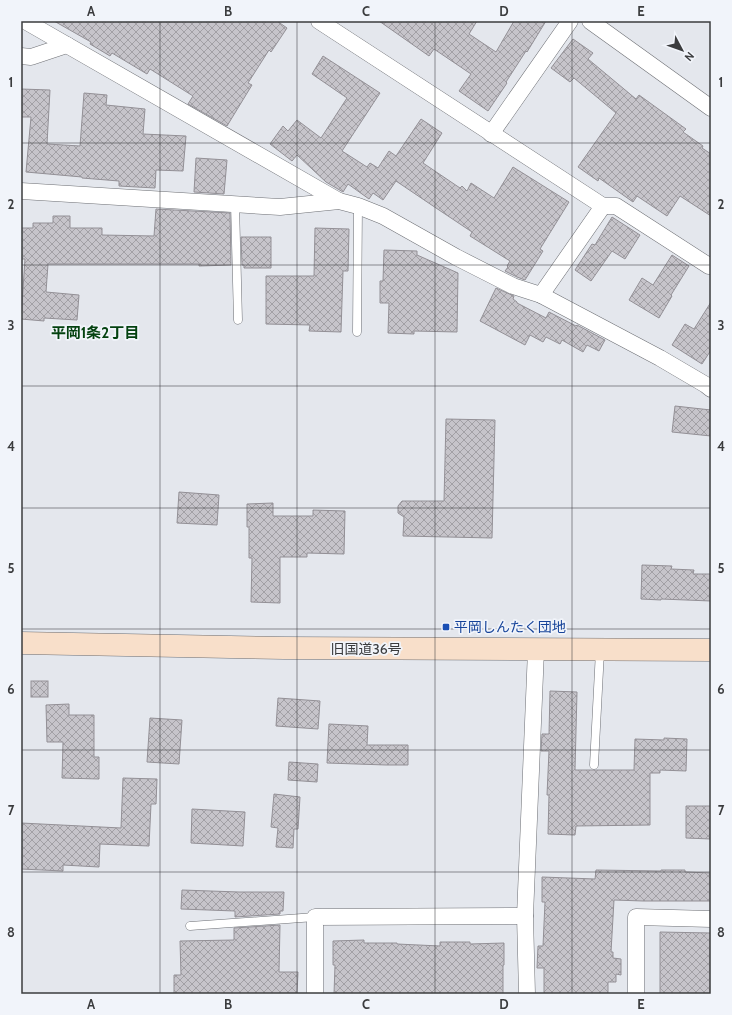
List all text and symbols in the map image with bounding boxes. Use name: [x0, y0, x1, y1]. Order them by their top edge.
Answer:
text: A: [87, 3, 96, 19]
text: B: [224, 3, 232, 19]
text: C: [362, 3, 370, 19]
text: D: [499, 3, 509, 19]
text: E: [637, 3, 645, 19]
north arrow: [662, 30, 702, 70]
text: N: [682, 49, 697, 64]
text: 1: [9, 74, 13, 90]
text: 1: [719, 74, 723, 90]
text: 2: [8, 196, 15, 212]
text: 2: [718, 196, 725, 212]
text: 3: [7, 317, 15, 333]
text: 3: [717, 317, 725, 333]
district label: 平岡1条2丁目: [51, 324, 139, 342]
text: 4: [7, 438, 15, 454]
text: 4: [717, 438, 725, 454]
text: 5: [8, 560, 15, 576]
text: 5: [718, 560, 725, 576]
place label: 平岡しんたく団地: [454, 618, 566, 636]
marker: 平岡しんたく団地: [441, 622, 451, 632]
street label: 旧国道36号: [330, 640, 402, 658]
text: 6: [7, 681, 15, 697]
text: 6: [717, 681, 725, 697]
text: 7: [8, 802, 15, 818]
text: 7: [718, 802, 725, 818]
text: 8: [7, 924, 15, 940]
text: 8: [717, 924, 725, 940]
text: A: [87, 996, 96, 1012]
text: B: [224, 996, 232, 1012]
text: C: [362, 996, 370, 1012]
text: D: [499, 996, 509, 1012]
text: E: [637, 996, 645, 1012]

